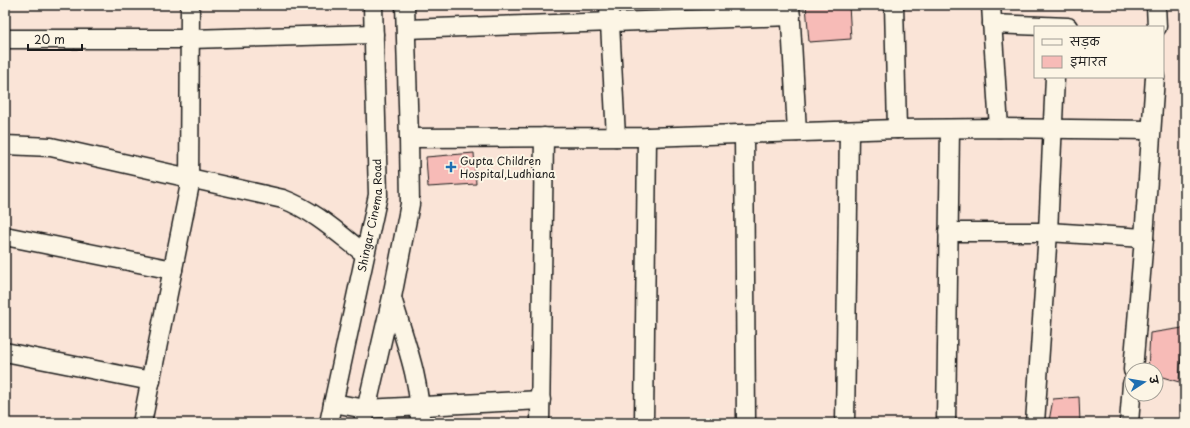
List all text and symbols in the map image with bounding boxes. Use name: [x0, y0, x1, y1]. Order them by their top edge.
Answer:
scale bar: [28, 26, 82, 52]
legend: [1034, 26, 1164, 78]
text: 20 m: [34, 30, 65, 48]
text: सड़क: [1069, 32, 1101, 50]
text: इमारत: [1070, 52, 1108, 70]
place label: Gupta Children Hospital,Ludhiana: [460, 152, 555, 182]
street label: Shingar Cinema Road: [353, 159, 386, 274]
marker: Gupta Children Hospital,Ludhiana: [445, 161, 457, 173]
north arrow: [1124, 362, 1164, 402]
text: उ: [1145, 373, 1164, 387]

